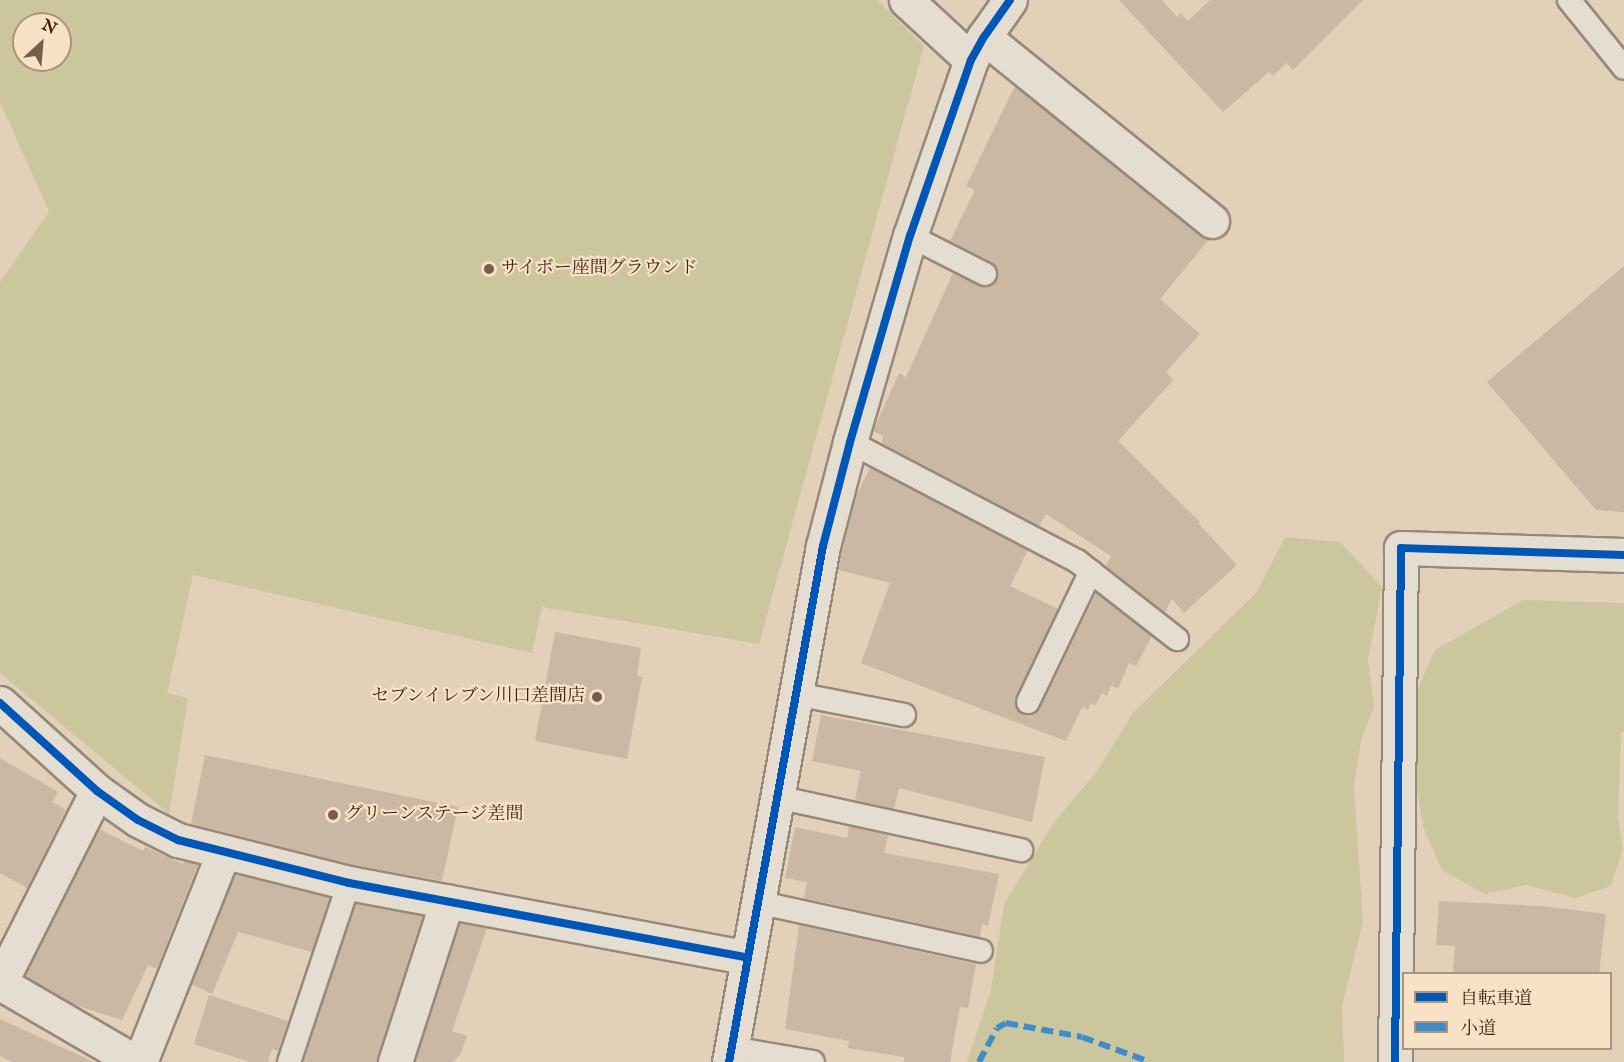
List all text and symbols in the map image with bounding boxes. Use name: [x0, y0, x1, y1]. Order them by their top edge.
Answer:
north arrow: [12, 12, 72, 72]
text: N: [38, 16, 60, 40]
place label: サイボー座間グラウンド: [501, 258, 699, 280]
marker: サイボー座間グラウンド: [482, 262, 496, 276]
place label: セブンイレブン川口差間店: [369, 686, 585, 708]
marker: セブンイレブン川口差間店: [590, 690, 604, 704]
place label: グリーンステージ差間: [345, 804, 525, 826]
marker: グリーンステージ差間: [326, 808, 340, 822]
legend: [1402, 972, 1612, 1050]
text: 自転車道: [1460, 988, 1532, 1011]
text: 小道: [1460, 1018, 1496, 1041]

